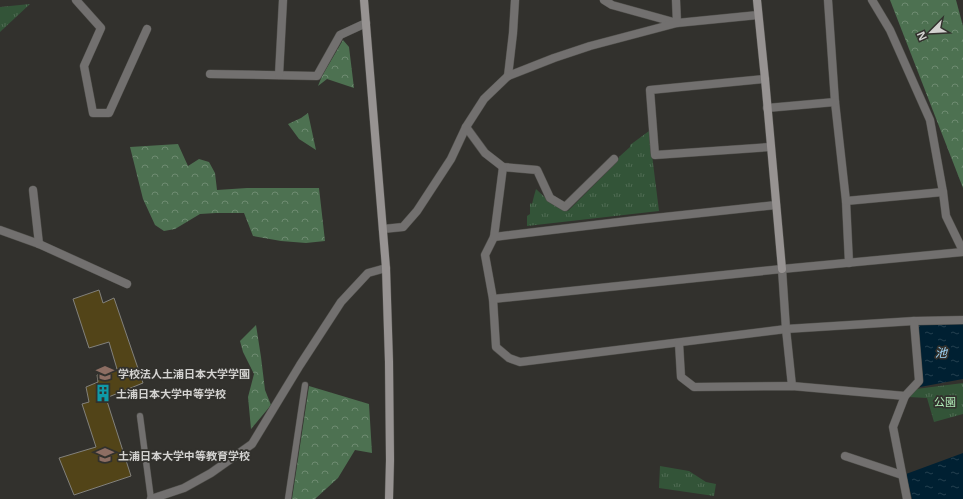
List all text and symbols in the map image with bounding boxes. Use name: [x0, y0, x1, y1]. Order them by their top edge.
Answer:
north arrow: [911, 12, 951, 52]
text: N: [913, 29, 930, 43]
water label: 池: [935, 344, 948, 361]
school or university icon: 学校法人土浦日本大学学園: [95, 363, 115, 383]
place label: 学校法人土浦日本大学学園: [118, 366, 250, 381]
building icon: 土浦日本大学中等学校: [93, 383, 113, 403]
place label: 土浦日本大学中等学校: [116, 386, 226, 401]
park label: 公園: [934, 394, 956, 409]
school or university icon: 土浦日本大学中等教育学校: [95, 445, 115, 465]
place label: 土浦日本大学中等教育学校: [118, 448, 250, 463]

